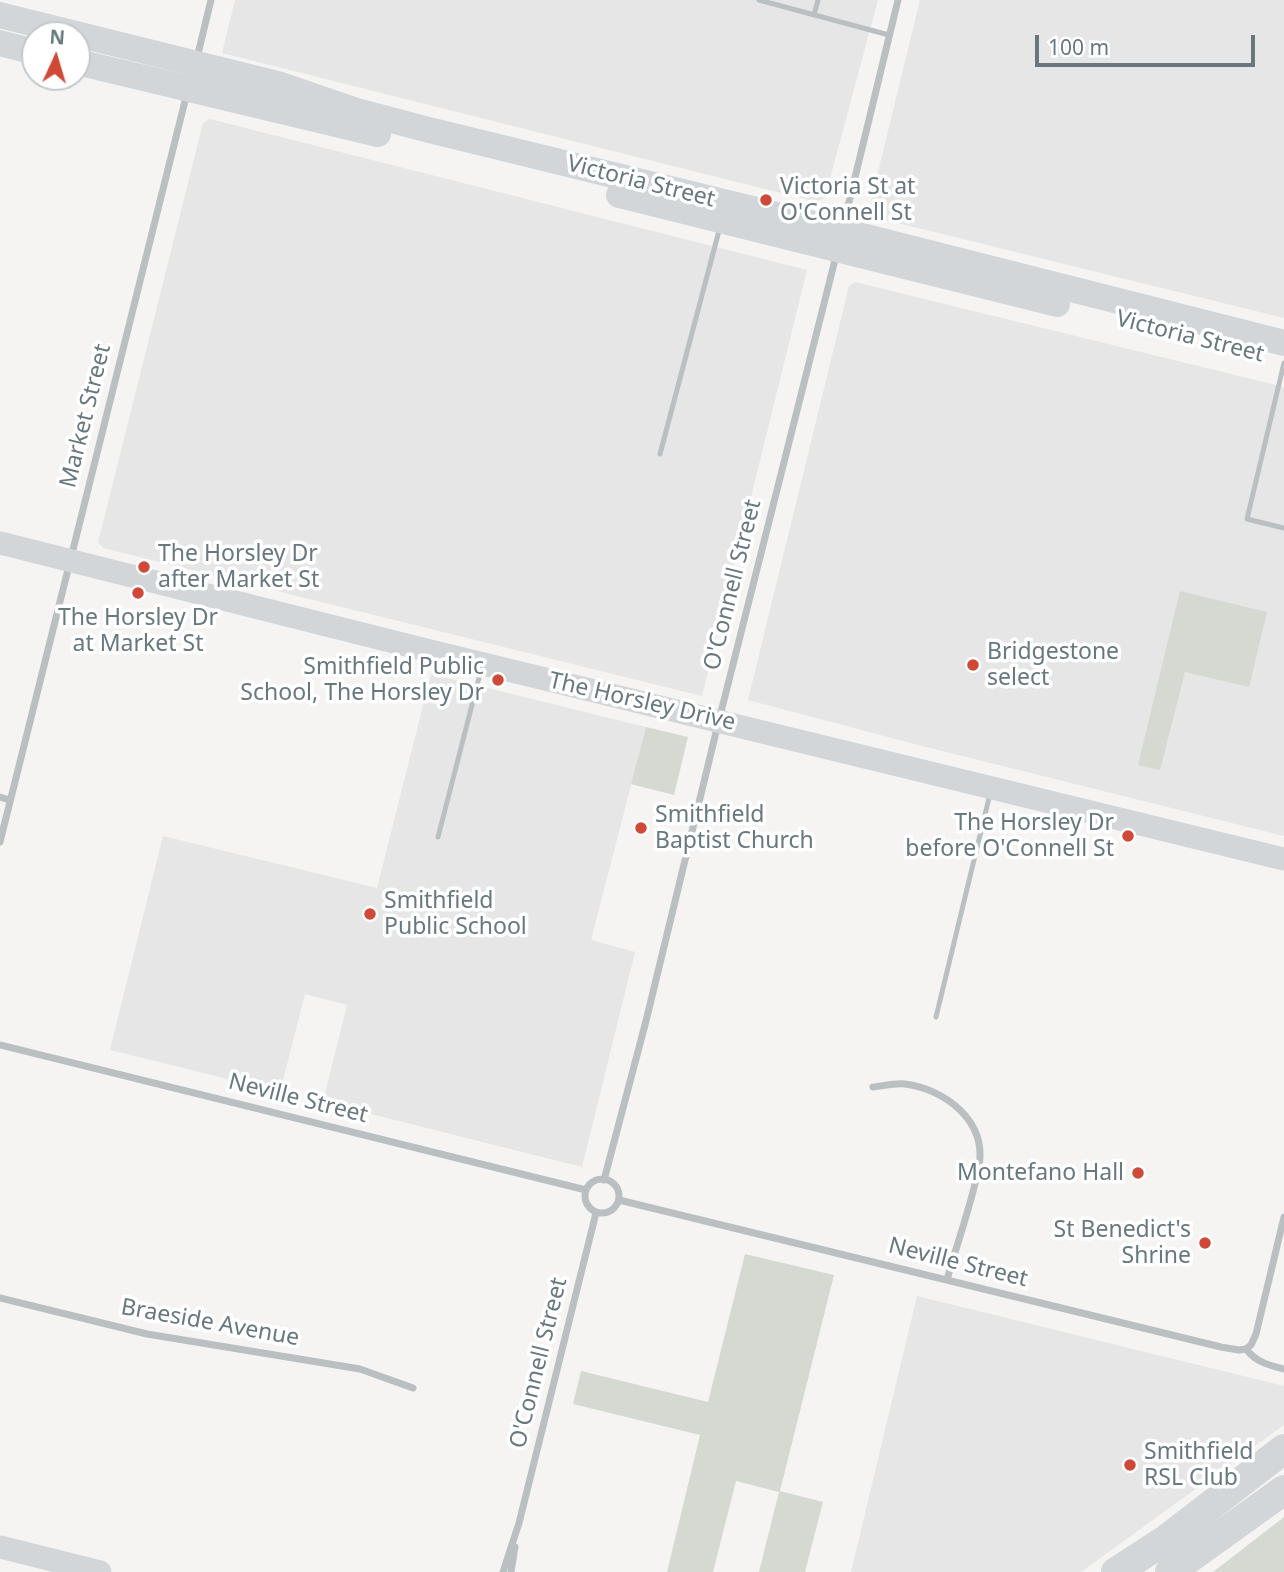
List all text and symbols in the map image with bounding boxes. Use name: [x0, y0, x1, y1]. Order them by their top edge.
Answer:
north arrow: [21, 21, 91, 91]
scale bar: [1039, 21, 1260, 65]
text: N: [49, 24, 66, 51]
text: 100 m: [1048, 33, 1109, 61]
street label: Victoria Street: [564, 150, 718, 214]
place label: Victoria St at O'Connell St: [780, 173, 915, 227]
marker: Victoria St at O'Connell St: [758, 192, 774, 208]
street label: Victoria Street: [1113, 305, 1267, 369]
street label: Market Street: [55, 341, 117, 491]
street label: O'Connell Street: [698, 497, 768, 673]
place label: The Horsley Dr after Market St: [158, 540, 319, 594]
marker: The Horsley Dr after Market St: [136, 559, 152, 575]
marker: The Horsley Dr at Market St: [130, 585, 146, 601]
place label: The Horsley Dr at Market St: [58, 604, 218, 658]
place label: Bridgestone select: [987, 638, 1119, 692]
place label: Smithfield Public School, The Horsley Dr: [240, 653, 484, 707]
marker: Bridgestone select: [965, 657, 981, 673]
street label: The Horsley Drive: [546, 667, 738, 737]
marker: Smithfield Public School, The Horsley Dr: [490, 672, 506, 688]
place label: Smithfield Baptist Church: [655, 801, 814, 855]
place label: The Horsley Dr before O'Connell St: [905, 809, 1114, 863]
marker: Smithfield Baptist Church: [633, 820, 649, 836]
marker: The Horsley Dr before O'Connell St: [1120, 828, 1136, 844]
place label: Smithfield Public School: [384, 887, 527, 941]
marker: Smithfield Public School: [362, 906, 378, 922]
street label: Neville Street: [225, 1068, 371, 1130]
place label: Montefano Hall: [957, 1159, 1124, 1187]
marker: Montefano Hall: [1130, 1165, 1146, 1181]
place label: St Benedict's Shrine: [1054, 1216, 1191, 1270]
street label: Neville Street: [885, 1232, 1031, 1294]
marker: St Benedict's Shrine: [1197, 1235, 1213, 1251]
street label: O'Connell Street: [504, 1275, 574, 1451]
street label: Braeside Avenue: [119, 1294, 301, 1352]
place label: Smithfield RSL Club: [1144, 1438, 1253, 1492]
marker: Smithfield RSL Club: [1122, 1457, 1138, 1473]

